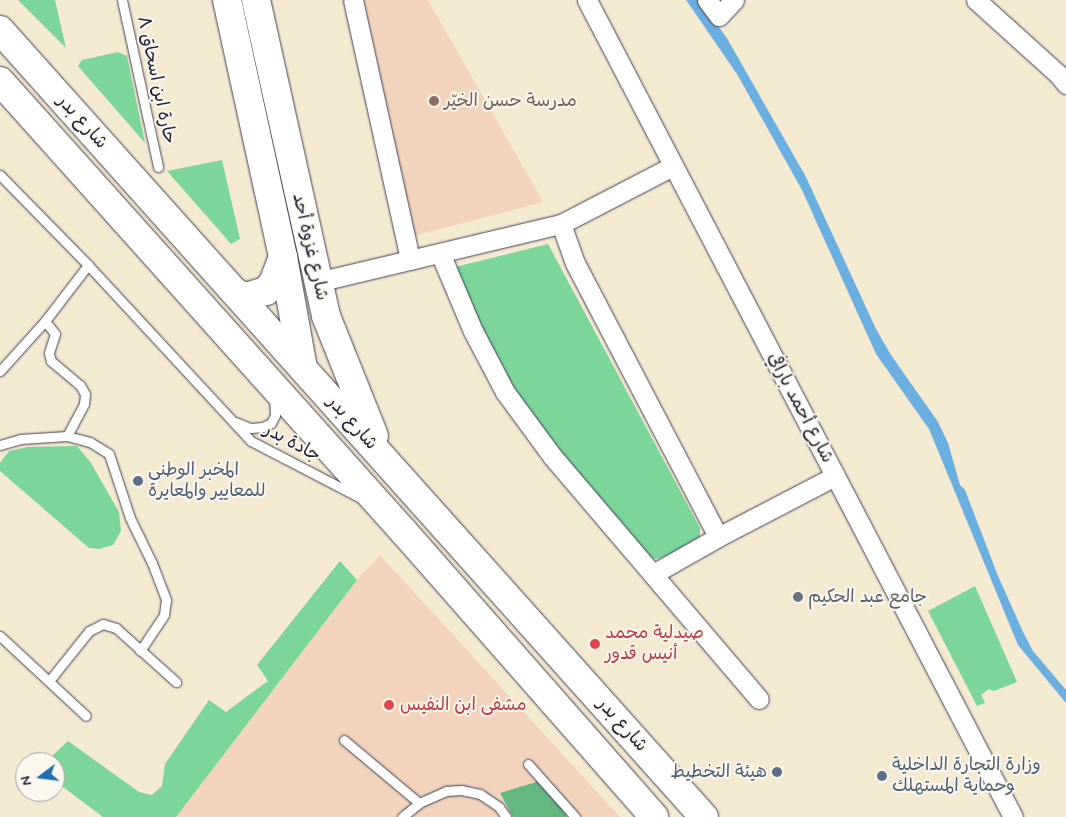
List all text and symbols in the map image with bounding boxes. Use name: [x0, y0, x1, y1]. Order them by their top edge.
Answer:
street label: حارة ابن اسحاق ٨: [132, 14, 180, 146]
place label: مدرسة حسن الخيّر: [444, 90, 577, 112]
street label: شارع بدر: [52, 91, 112, 153]
marker: مدرسة حسن الخيّر: [428, 95, 440, 107]
street label: شارع غزوة أحد: [287, 191, 333, 303]
street label: شارع أحمد بارافي: [762, 349, 838, 467]
street label: شارع بدر: [322, 392, 382, 454]
street label: جادة بدر: [260, 419, 324, 467]
place label: المخبر الوطني للمعايير والمعايرة: [148, 460, 265, 502]
marker: المخبر الوطني للمعايير والمعايرة: [132, 475, 144, 487]
place label: جامع عبد الحكيم: [808, 586, 927, 608]
marker: جامع عبد الحكيم: [792, 591, 804, 603]
place label: صيدلية محمد أنيس قدور: [605, 623, 704, 666]
marker: صيدلية محمد أنيس قدور: [589, 638, 601, 650]
place label: مشفى ابن النفيس: [400, 694, 526, 716]
street label: شارع بدر: [592, 694, 652, 756]
marker: مشفى ابن النفيس: [382, 698, 396, 712]
north arrow: [15, 752, 65, 802]
place label: وزارة التجارة الداخلية وحماية المستهلك: [892, 755, 1041, 798]
place label: هيئة التخطيط: [671, 761, 767, 783]
marker: هيئة التخطيط: [771, 766, 783, 778]
marker: وزارة التجارة الداخلية وحماية المستهلك: [876, 770, 888, 782]
text: N: [17, 774, 36, 787]

